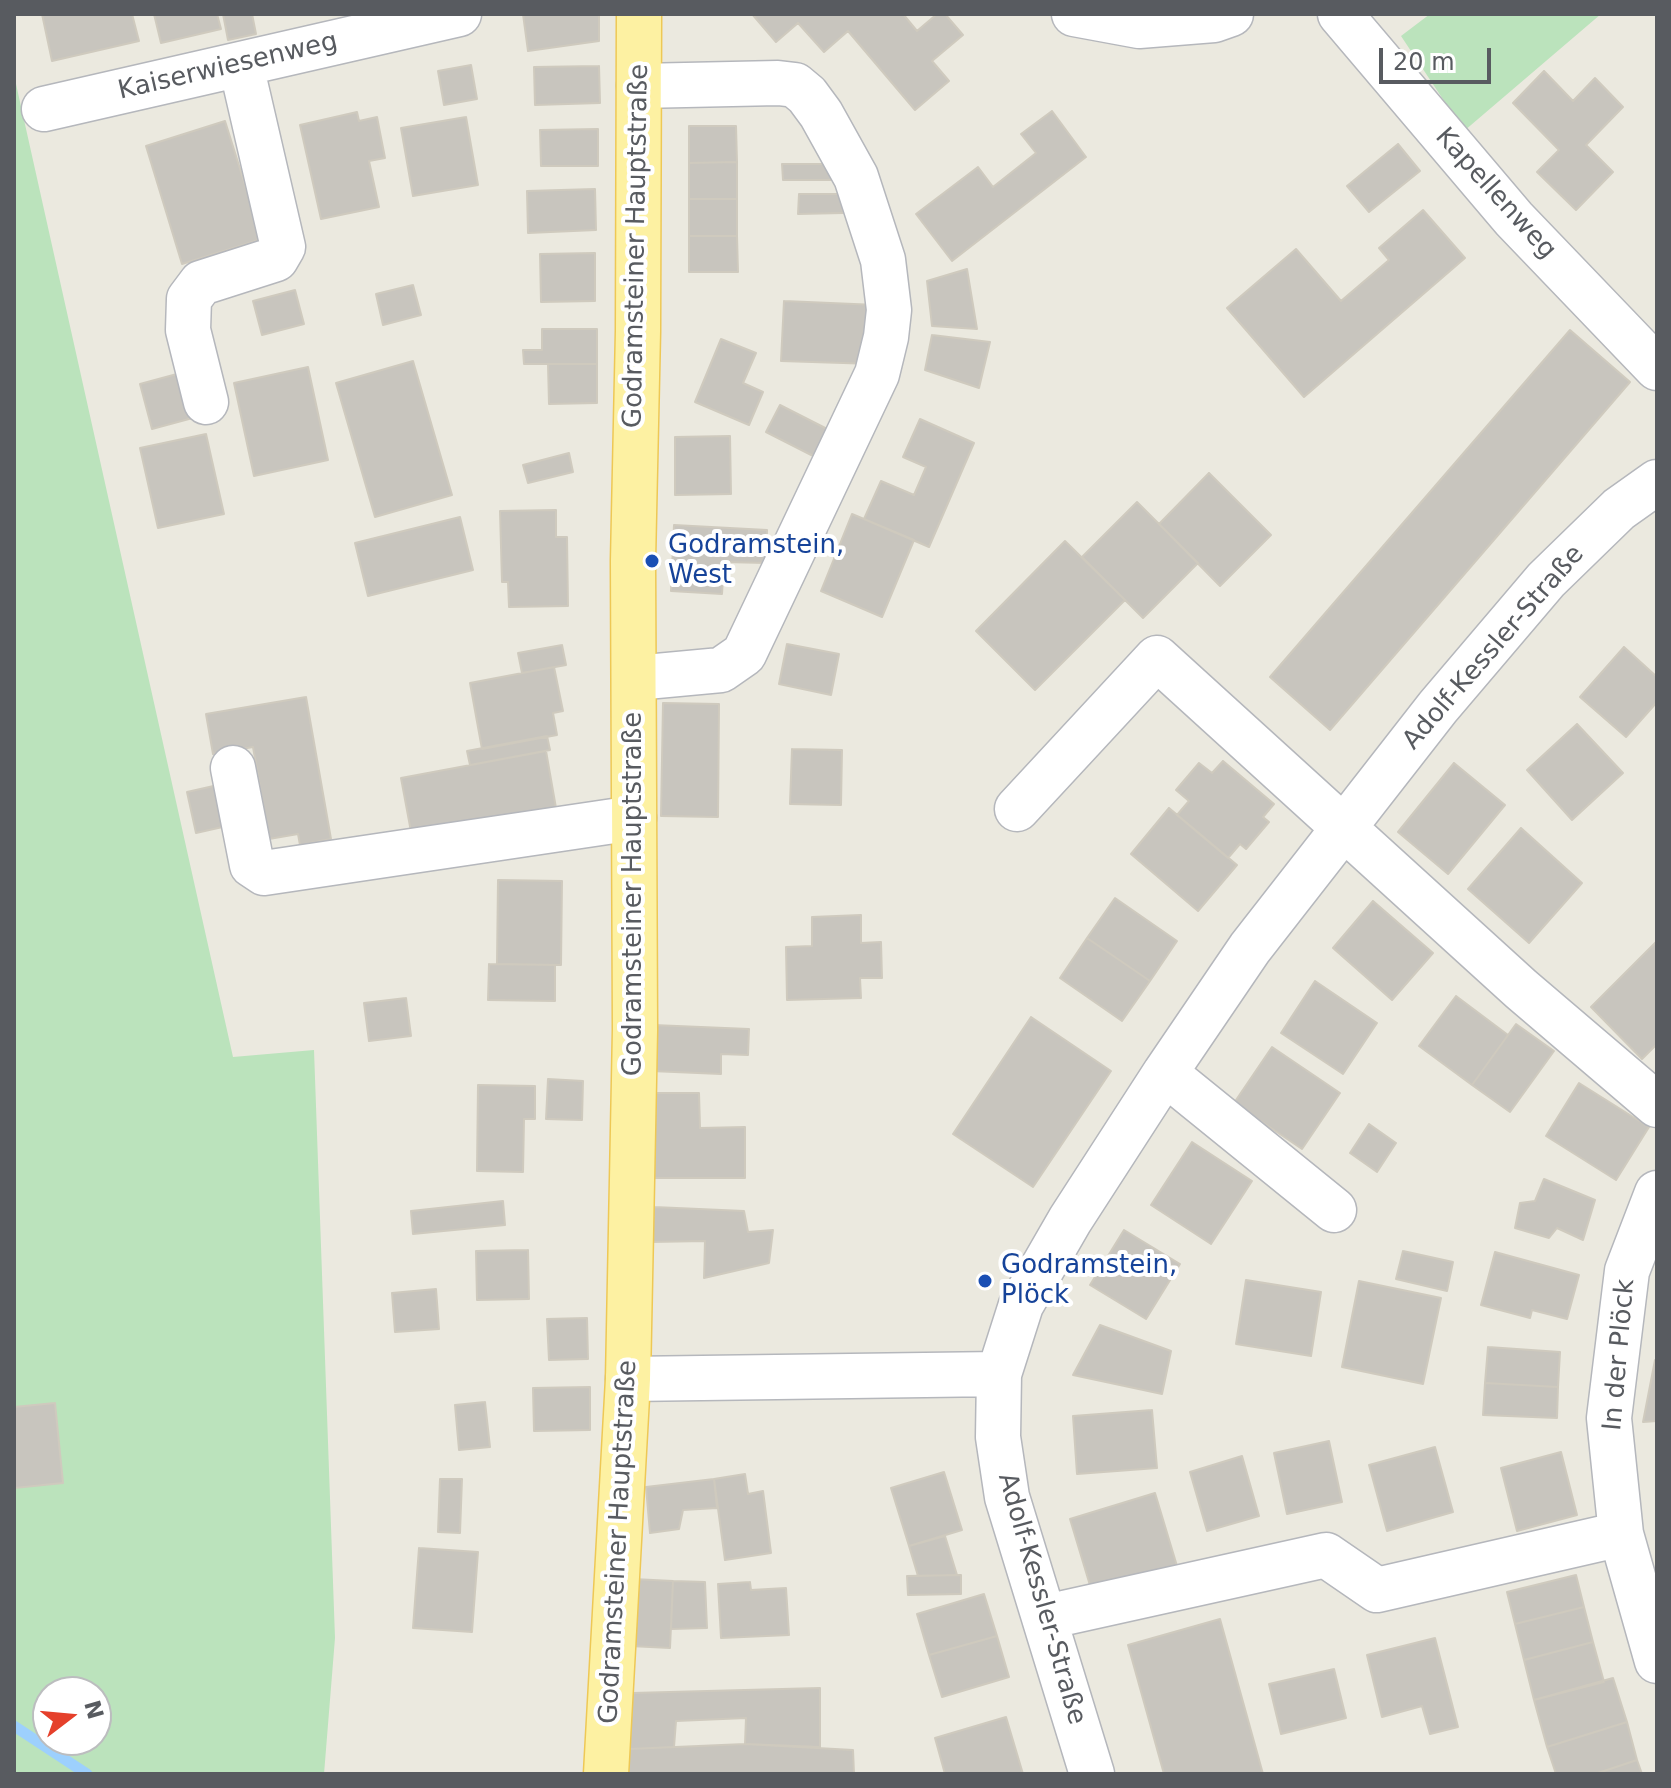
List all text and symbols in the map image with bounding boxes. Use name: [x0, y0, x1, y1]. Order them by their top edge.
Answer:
street label: Kaiserwiesenweg: [115, 27, 341, 107]
scale bar: [1383, 32, 1495, 82]
text: 20 m: [1393, 48, 1455, 76]
street label: Godramsteiner Hauptstraße: [618, 64, 656, 428]
street label: Kapellenweg: [1428, 122, 1562, 266]
place label: Godramstein, West: [668, 530, 844, 592]
street label: Adolf-Kessler-Straße: [1397, 540, 1591, 756]
marker: Godramstein, West: [643, 552, 661, 570]
street label: Godramsteiner Hauptstraße: [618, 712, 650, 1076]
place label: Godramstein, Plöck: [1001, 1250, 1177, 1312]
marker: Godramstein, Plöck: [976, 1272, 994, 1290]
street label: In der Plöck: [1598, 1278, 1642, 1432]
street label: Godramsteiner Hauptstraße: [594, 1359, 644, 1725]
street label: Adolf-Kessler-Straße: [990, 1470, 1092, 1728]
north arrow: [32, 1676, 112, 1756]
text: N: [79, 1697, 108, 1722]

